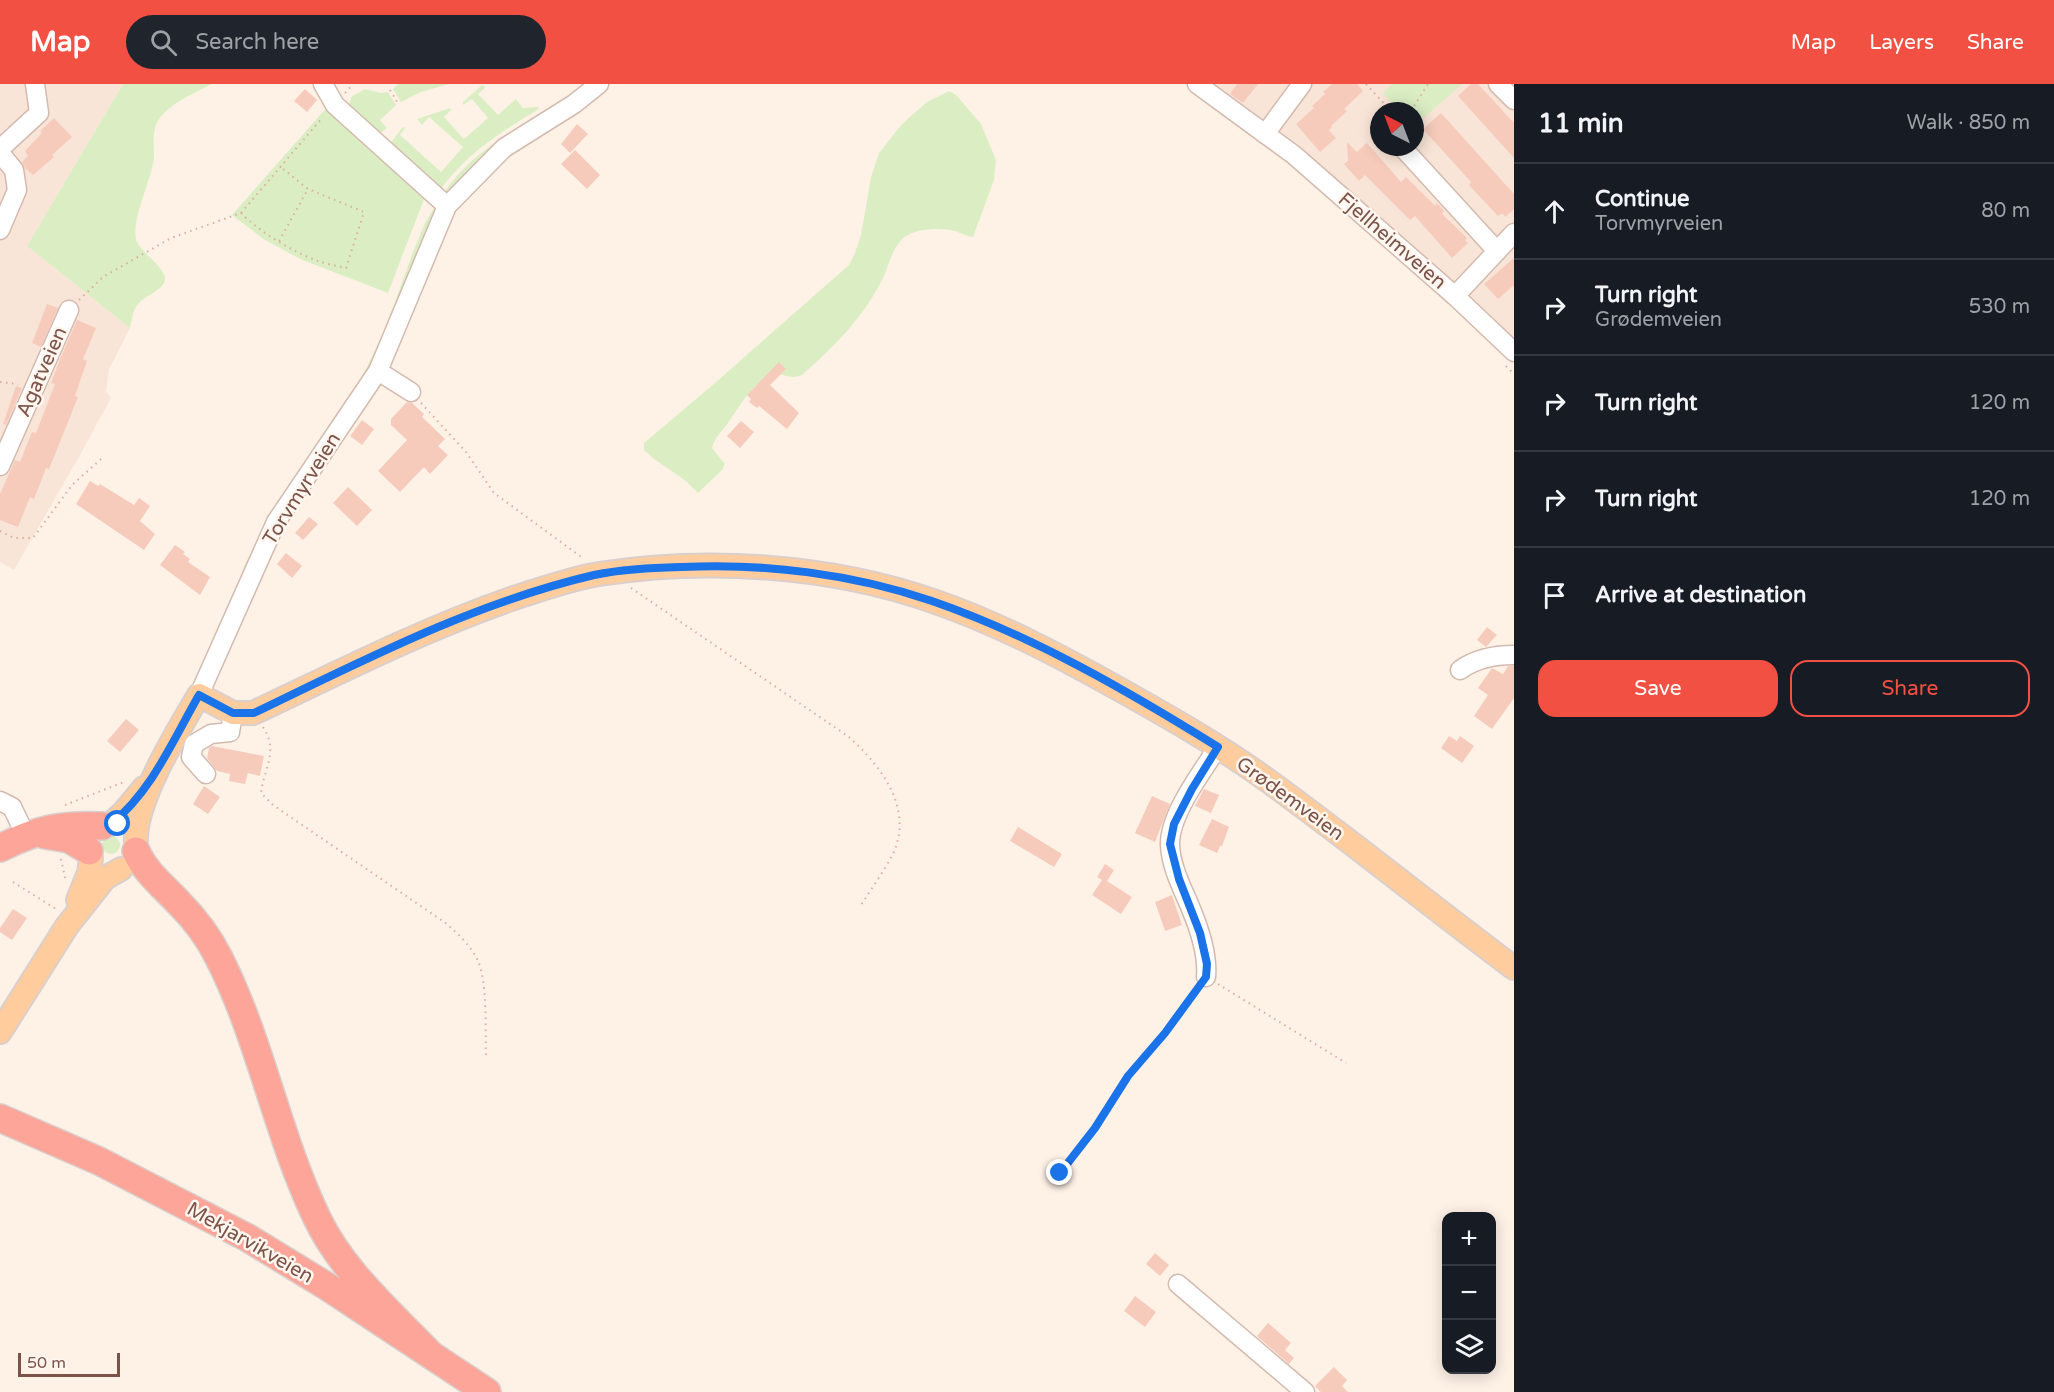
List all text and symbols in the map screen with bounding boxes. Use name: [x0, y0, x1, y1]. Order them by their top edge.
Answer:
search box: [126, 15, 546, 69]
text: Map: [30, 25, 90, 59]
icon: search: [147, 26, 180, 59]
text: Search here: [195, 29, 319, 55]
text: Map: [1791, 30, 1836, 55]
text: Layers: [1869, 30, 1934, 55]
text: Share: [1967, 30, 2024, 55]
north arrow: [1370, 102, 1424, 156]
text: 11 min: [1538, 108, 1624, 139]
text: Walk · 850 m: [1907, 111, 2030, 135]
text: Continue: [1595, 186, 1690, 212]
street label: Fjellheimveien: [1333, 188, 1451, 294]
icon: ahead: [1538, 195, 1571, 228]
text: 80 m: [1981, 199, 2030, 223]
text: Torvmyrveien: [1595, 212, 1723, 236]
text: Turn right: [1595, 282, 1697, 308]
icon: right: [1538, 291, 1571, 324]
text: 530 m: [1969, 295, 2030, 319]
text: Grødemveien: [1595, 308, 1722, 332]
street label: Agatveien: [11, 323, 73, 421]
icon: right: [1538, 387, 1571, 420]
text: Turn right: [1595, 390, 1697, 416]
text: 120 m: [1969, 391, 2030, 415]
street label: Torvmyrveien: [258, 428, 346, 550]
icon: right: [1538, 483, 1571, 516]
text: Turn right: [1595, 486, 1697, 512]
text: 120 m: [1969, 487, 2030, 511]
icon: arrive: [1538, 579, 1571, 612]
text: Arrive at destination: [1595, 582, 1806, 608]
button: Save: [1538, 660, 1778, 717]
button: Share: [1790, 660, 2030, 717]
street label: Grødemveien: [1232, 752, 1348, 846]
route start: [104, 810, 130, 836]
route end: [1046, 1159, 1072, 1185]
street label: Mekjarvikveien: [183, 1197, 317, 1289]
map controls: [1442, 1212, 1496, 1374]
button: +: [1442, 1212, 1496, 1266]
button: −: [1442, 1266, 1496, 1320]
button: layers: [1442, 1320, 1496, 1374]
scale bar: [18, 1350, 120, 1378]
text: 50 m: [27, 1353, 66, 1373]

